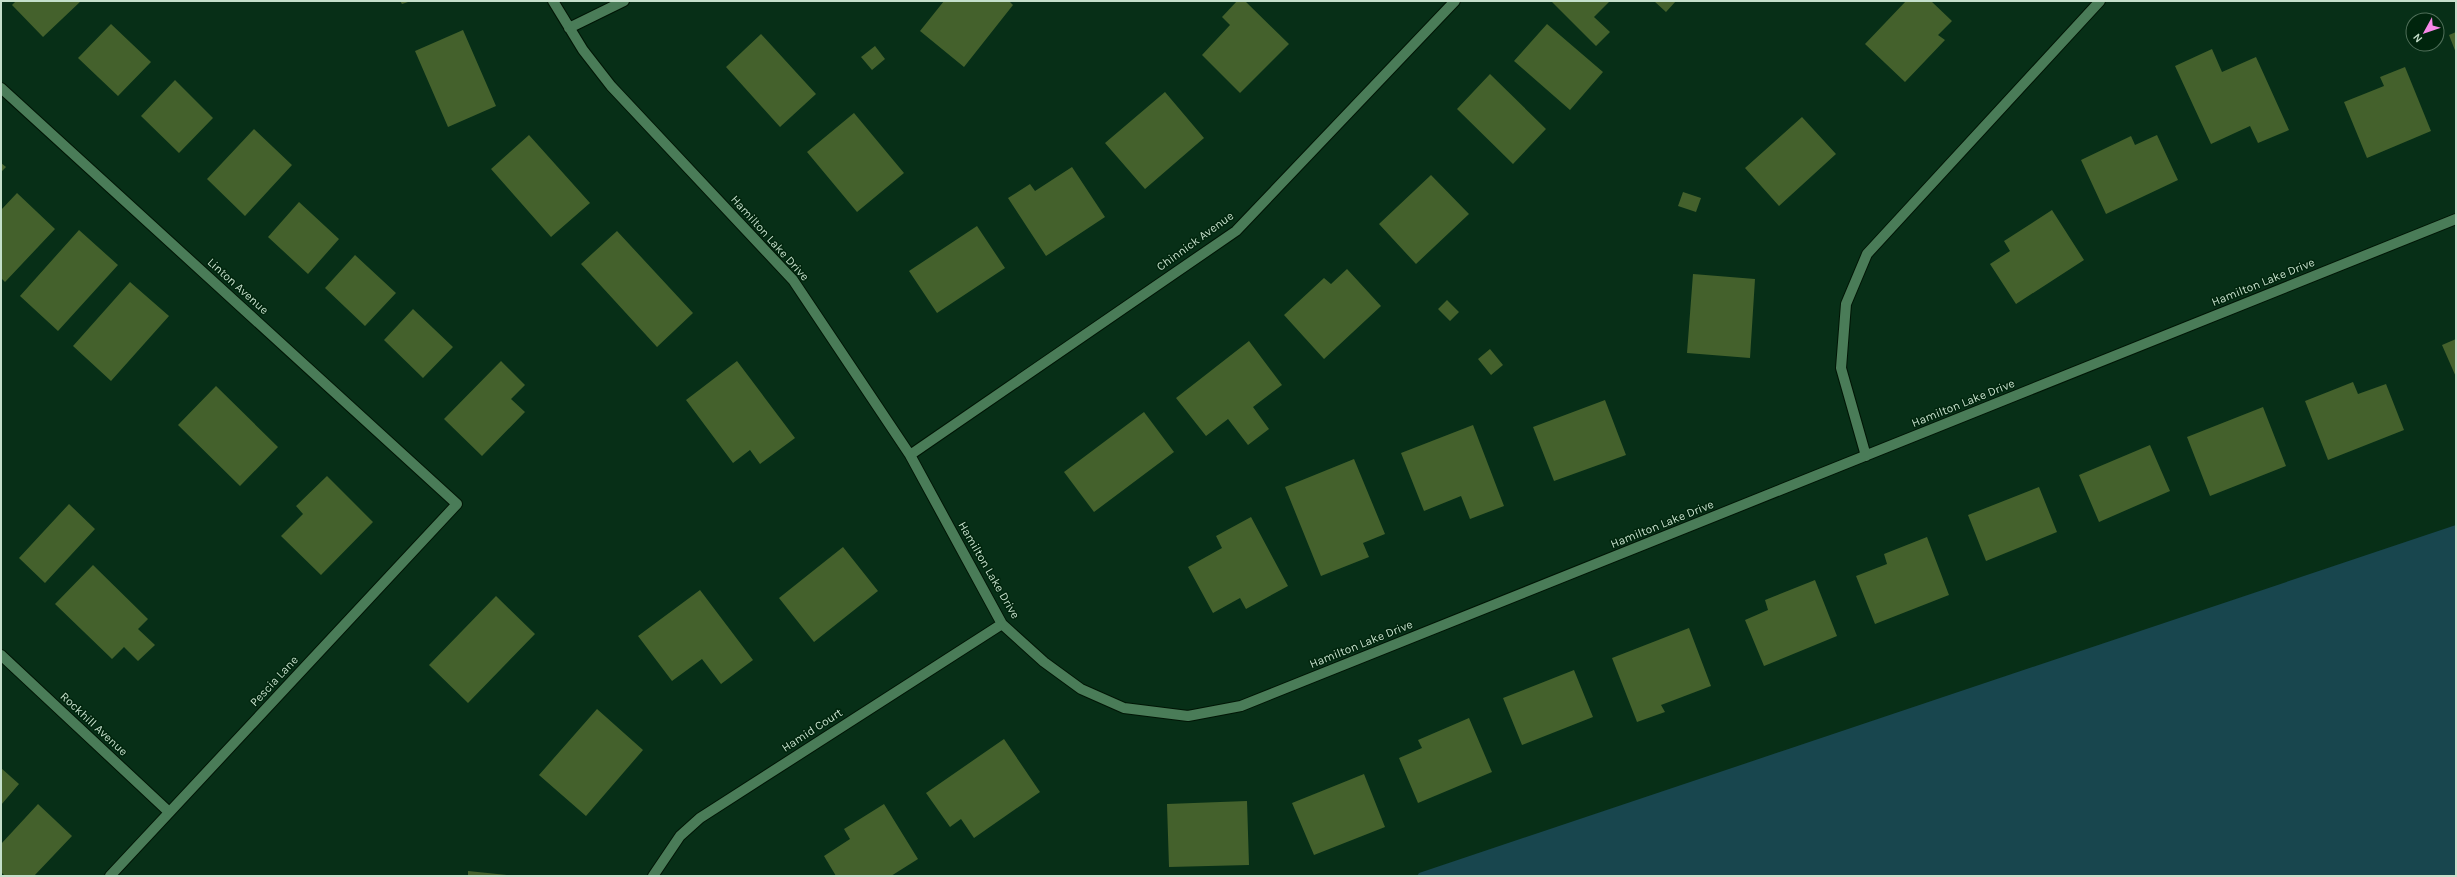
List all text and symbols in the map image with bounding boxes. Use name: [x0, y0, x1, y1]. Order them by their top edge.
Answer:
north arrow: [2405, 12, 2445, 52]
text: N: [2410, 31, 2425, 45]
street label: Hamilton Lake Drive: [728, 192, 812, 284]
street label: Chinnick Avenue: [1154, 208, 1236, 274]
street label: Linton Avenue: [205, 255, 271, 317]
street label: Hamilton Lake Drive: [2209, 255, 2317, 309]
street label: Hamilton Lake Drive: [1909, 376, 2017, 430]
street label: Hamilton Lake Drive: [1608, 497, 1716, 551]
street label: Hamilton Lake Drive: [955, 519, 1023, 621]
street label: Hamilton Lake Drive: [1307, 617, 1415, 671]
street label: Pescia Lane: [247, 653, 301, 709]
street label: Rockhill Avenue: [58, 689, 130, 759]
street label: Hamid Court: [779, 705, 845, 755]

